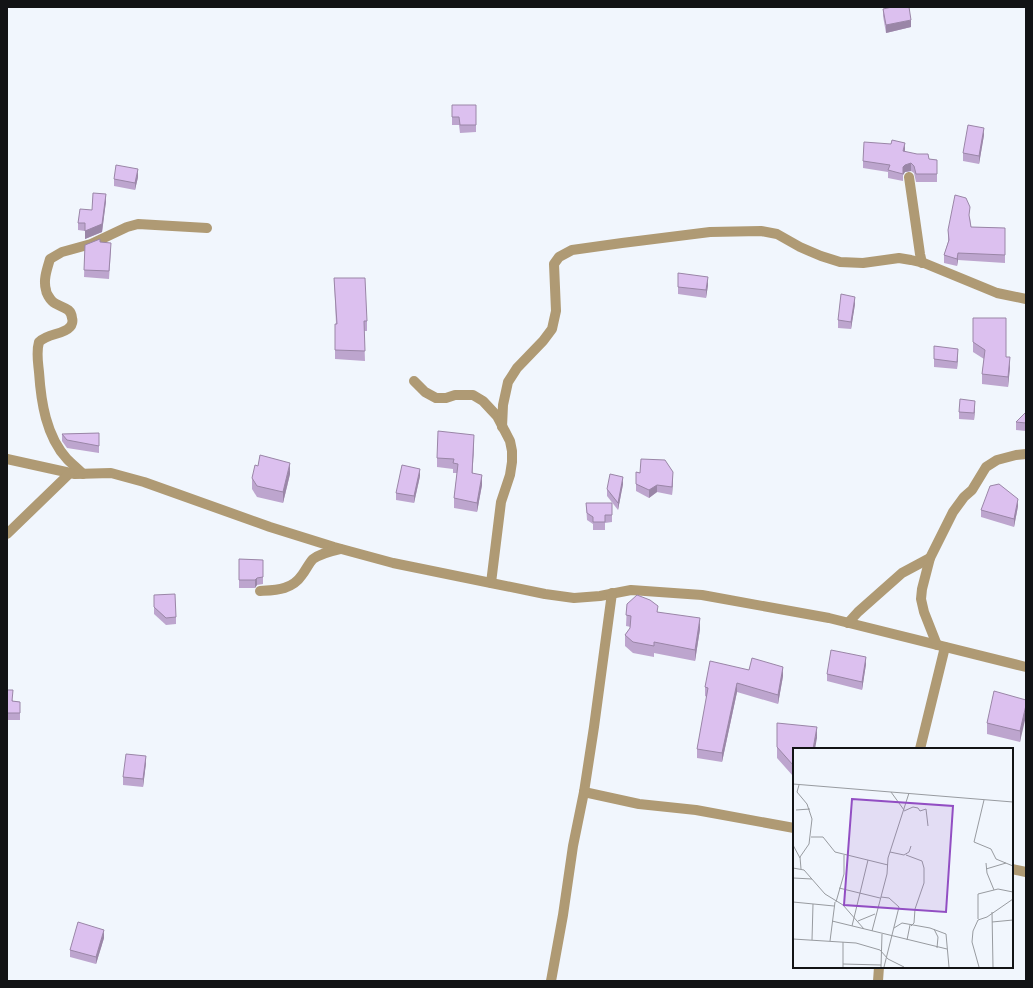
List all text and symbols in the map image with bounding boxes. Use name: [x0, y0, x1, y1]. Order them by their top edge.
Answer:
inset map: [793, 748, 1013, 968]

